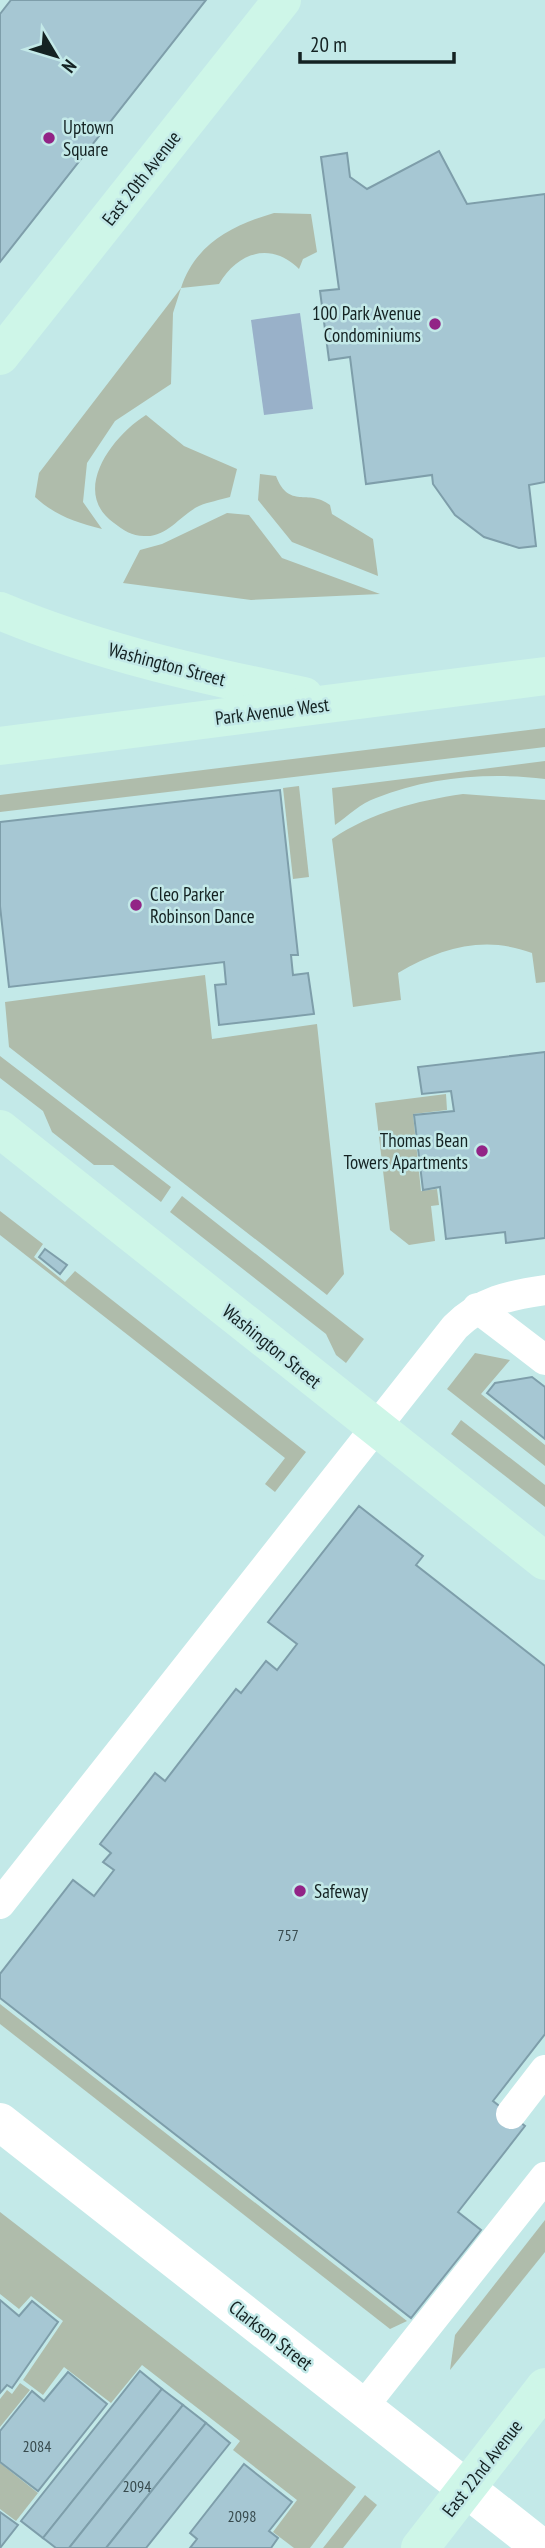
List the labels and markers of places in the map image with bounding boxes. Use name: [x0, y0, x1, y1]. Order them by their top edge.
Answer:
place label: Uptown Square: [63, 115, 114, 161]
marker: Uptown Square: [41, 130, 57, 146]
place label: 100 Park Avenue Condominiums: [312, 301, 421, 347]
marker: 100 Park Avenue Condominiums: [427, 316, 443, 332]
place label: Cleo Parker Robinson Dance: [150, 882, 255, 928]
marker: Cleo Parker Robinson Dance: [128, 897, 144, 913]
place label: Thomas Bean Towers Apartments: [343, 1128, 468, 1174]
marker: Thomas Bean Towers Apartments: [474, 1143, 490, 1159]
place label: Safeway: [314, 1879, 369, 1903]
marker: Safeway: [292, 1883, 308, 1899]

